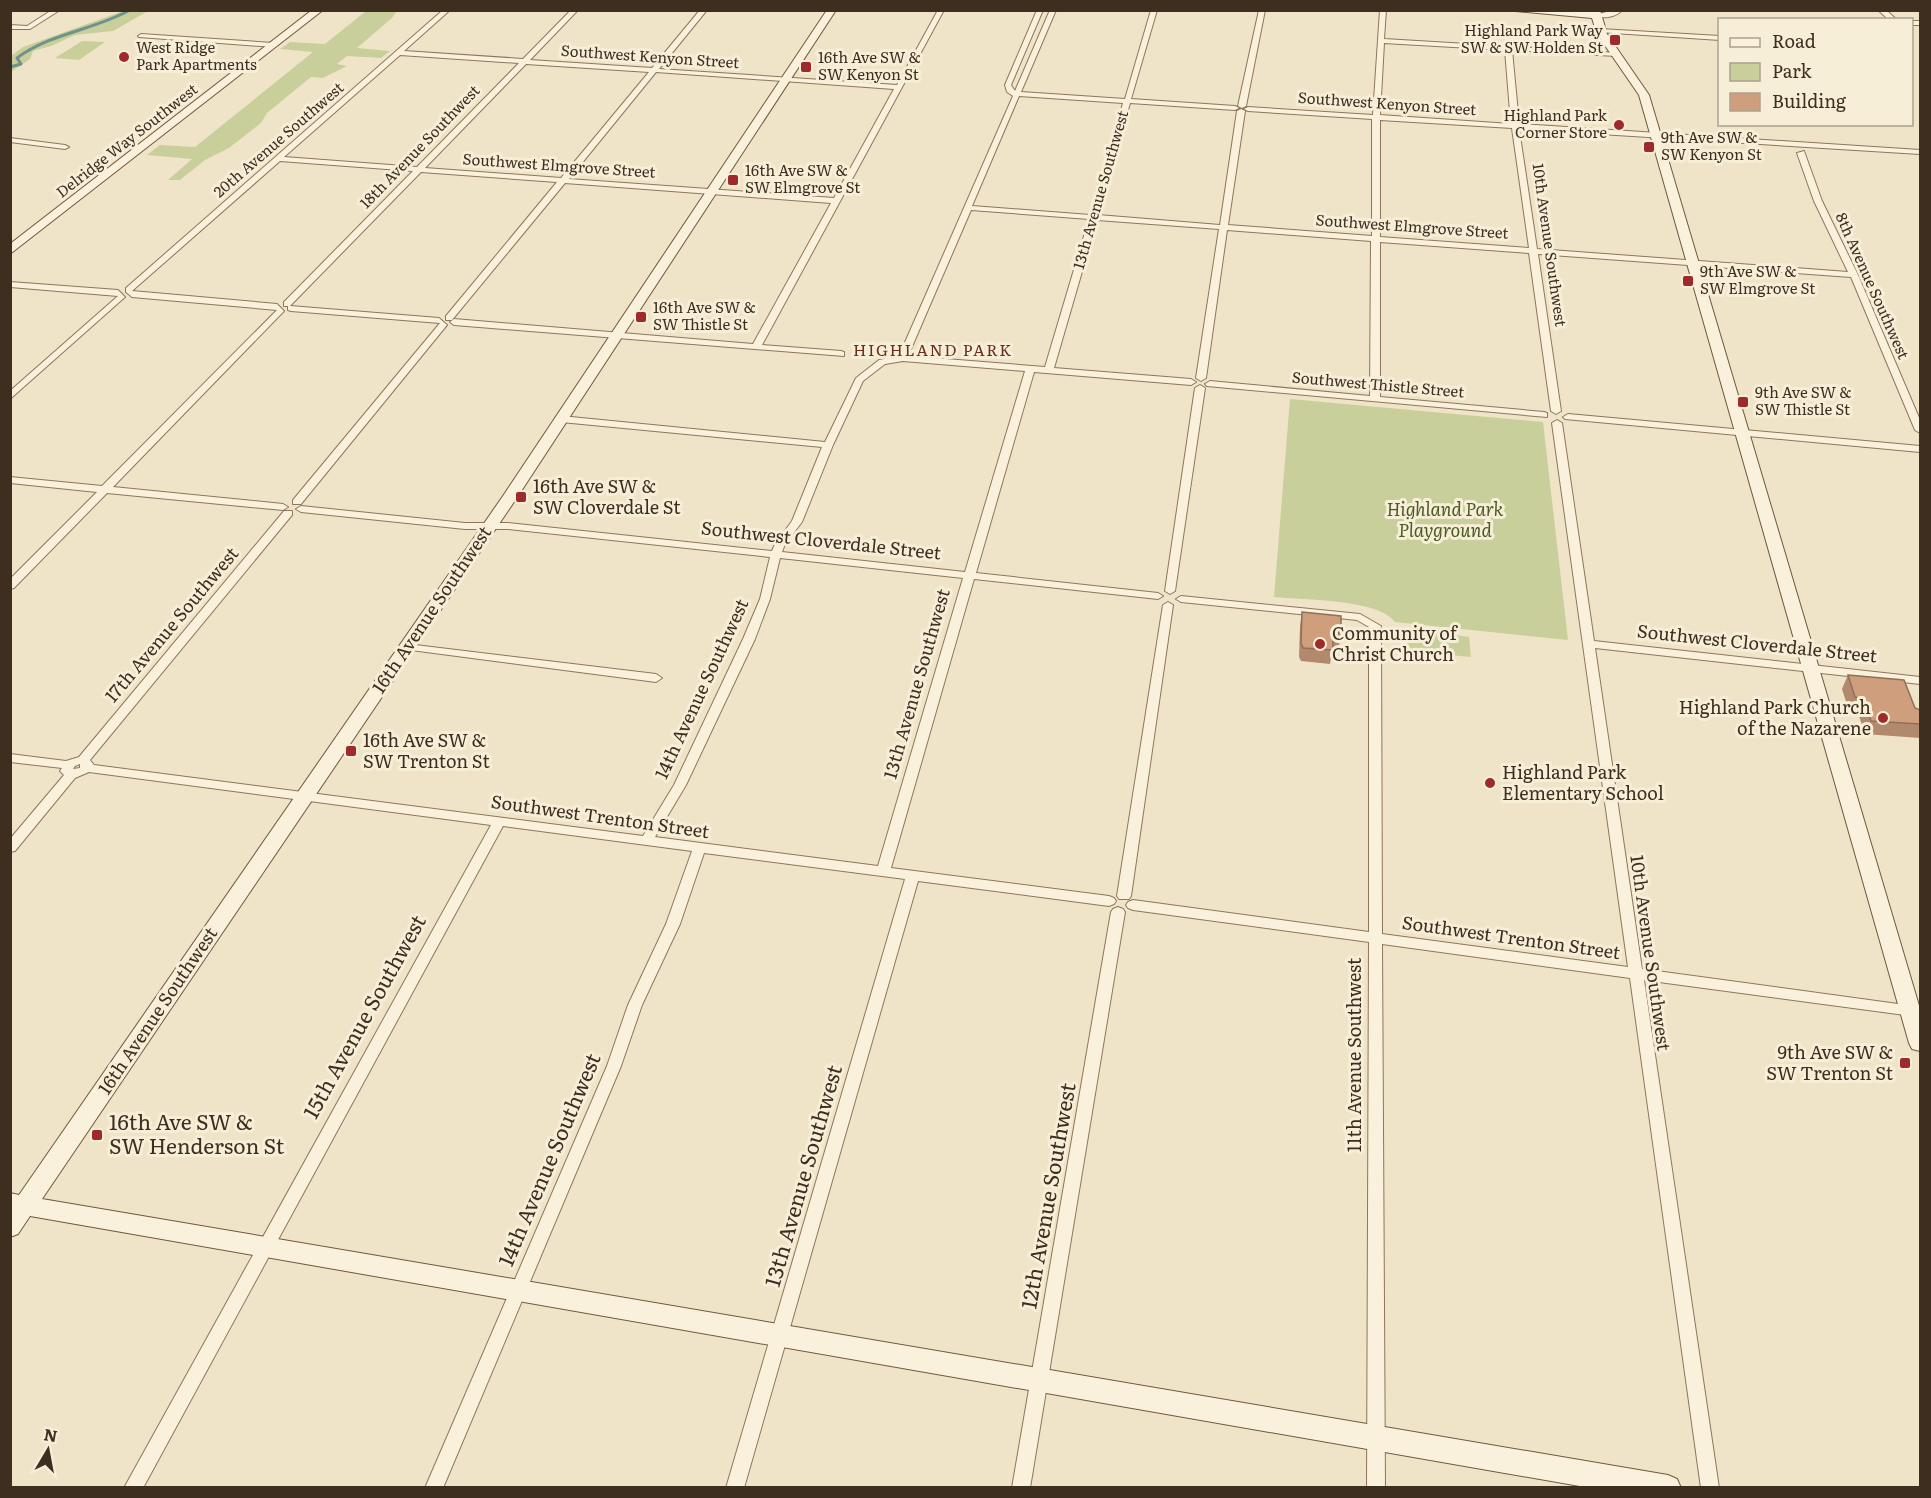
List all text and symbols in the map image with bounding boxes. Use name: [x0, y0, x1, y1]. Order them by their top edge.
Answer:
place label: Highland Park Way SW & SW Holden St: [1461, 18, 1603, 58]
legend: [1718, 18, 1913, 126]
text: Road: [1772, 27, 1816, 54]
marker: Highland Park Way SW & SW Holden St: [1608, 33, 1622, 47]
place label: West Ridge Park Apartments: [136, 35, 257, 75]
street label: Southwest Kenyon Street: [560, 38, 740, 73]
place label: 16th Ave SW & SW Kenyon St: [818, 45, 921, 85]
marker: West Ridge Park Apartments: [117, 50, 131, 64]
text: Park: [1772, 57, 1813, 84]
marker: 16th Ave SW & SW Kenyon St: [799, 60, 813, 74]
street label: 20th Avenue Southwest: [208, 76, 348, 202]
street label: Delridge Way Southwest: [50, 77, 202, 203]
street label: 18th Avenue Southwest: [354, 79, 484, 213]
street label: Southwest Kenyon Street: [1297, 85, 1477, 120]
text: Building: [1772, 87, 1847, 114]
place label: Highland Park Corner Store: [1503, 103, 1608, 143]
street label: 13th Avenue Southwest: [1066, 108, 1133, 272]
marker: Highland Park Corner Store: [1612, 118, 1626, 132]
place label: 9th Ave SW & SW Kenyon St: [1661, 125, 1762, 165]
marker: 9th Ave SW & SW Kenyon St: [1642, 140, 1656, 154]
street label: Southwest Elmgrove Street: [462, 146, 656, 183]
place label: 16th Ave SW & SW Elmgrove St: [745, 158, 860, 198]
street label: 10th Avenue Southwest: [1528, 162, 1573, 328]
marker: 16th Ave SW & SW Elmgrove St: [726, 173, 740, 187]
street label: Southwest Elmgrove Street: [1315, 207, 1509, 244]
street label: 8th Avenue Southwest: [1831, 209, 1916, 362]
place label: 9th Ave SW & SW Elmgrove St: [1700, 259, 1815, 299]
marker: 9th Ave SW & SW Elmgrove St: [1681, 274, 1695, 288]
place label: 16th Ave SW & SW Thistle St: [653, 295, 756, 335]
marker: 16th Ave SW & SW Thistle St: [634, 310, 648, 324]
district label: HIGHLAND PARK: [853, 337, 1013, 361]
street label: Southwest Thistle Street: [1291, 365, 1465, 402]
place label: 9th Ave SW & SW Thistle St: [1755, 380, 1851, 420]
marker: 9th Ave SW & SW Thistle St: [1736, 395, 1750, 409]
place label: 16th Ave SW & SW Cloverdale St: [533, 472, 681, 520]
marker: 16th Ave SW & SW Cloverdale St: [514, 490, 528, 504]
park label: Highland Park Playground: [1387, 495, 1504, 543]
street label: Southwest Cloverdale Street: [700, 513, 943, 566]
street label: 16th Avenue Southwest: [365, 519, 497, 698]
street label: 17th Avenue Southwest: [98, 540, 245, 708]
street label: 13th Avenue Southwest: [875, 585, 956, 782]
street label: 14th Avenue Southwest: [647, 593, 755, 783]
street label: Southwest Cloverdale Street: [1636, 616, 1879, 669]
place label: Community of Christ Church: [1332, 619, 1459, 667]
marker: Community of Christ Church: [1313, 637, 1327, 651]
place label: Highland Park Church of the Nazarene: [1679, 693, 1871, 741]
marker: Highland Park Church of the Nazarene: [1876, 711, 1890, 725]
place label: 16th Ave SW & SW Trenton St: [363, 726, 490, 774]
marker: 16th Ave SW & SW Trenton St: [344, 744, 358, 758]
place label: Highland Park Elementary School: [1502, 758, 1664, 806]
marker: Highland Park Elementary School: [1483, 776, 1497, 790]
street label: Southwest Trenton Street: [489, 787, 712, 844]
street label: 10th Avenue Southwest: [1624, 853, 1679, 1053]
street label: 15th Avenue Southwest: [294, 908, 432, 1123]
street label: Southwest Trenton Street: [1400, 908, 1623, 965]
street label: 16th Avenue Southwest: [91, 920, 223, 1099]
street label: 11th Avenue Southwest: [1340, 957, 1367, 1152]
place label: 9th Ave SW & SW Trenton St: [1766, 1038, 1894, 1086]
street label: 14th Avenue Southwest: [489, 1047, 607, 1270]
marker: 9th Ave SW & SW Trenton St: [1898, 1056, 1912, 1070]
street label: 13th Avenue Southwest: [755, 1060, 848, 1290]
street label: 12th Avenue Southwest: [1011, 1080, 1082, 1311]
place label: 16th Ave SW & SW Henderson St: [109, 1105, 285, 1160]
marker: 16th Ave SW & SW Henderson St: [90, 1128, 104, 1142]
north arrow: [18, 1420, 78, 1480]
text: N: [42, 1421, 59, 1447]

